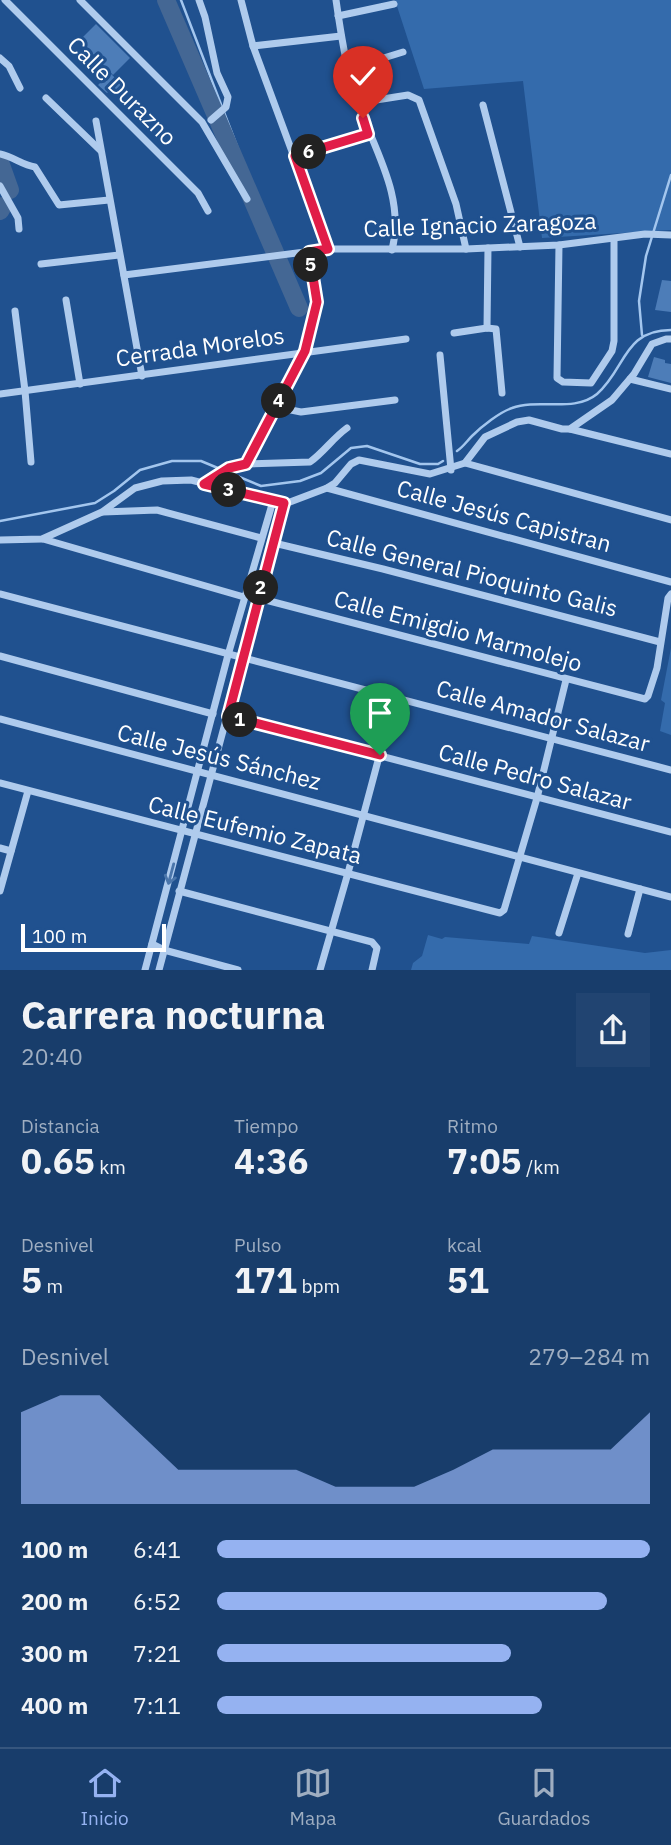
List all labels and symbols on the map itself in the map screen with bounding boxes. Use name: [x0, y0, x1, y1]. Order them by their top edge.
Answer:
street label: Calle Durazno: [62, 29, 184, 151]
pin: [333, 46, 393, 118]
pin: 6: [292, 134, 326, 170]
street label: Calle Ignacio Zaragoza: [363, 205, 597, 243]
pin: 5: [294, 247, 328, 282]
street label: Cerrada Morelos: [114, 319, 286, 373]
pin: 4: [262, 384, 296, 418]
pin: 3: [212, 472, 246, 508]
street label: Calle Jesús Capistran: [394, 472, 615, 558]
street label: Calle General Pioquinto Galis: [323, 521, 621, 623]
pin: 2: [244, 570, 278, 606]
street label: Calle Emigdio Marmolejo: [331, 582, 586, 678]
street label: Calle Amador Salazar: [433, 672, 654, 758]
pin: [350, 683, 410, 755]
pin: 1: [222, 702, 258, 738]
street label: Calle Jesús Sánchez: [114, 716, 324, 796]
street label: Calle Pedro Salazar: [435, 736, 636, 816]
street label: Calle Eufemio Zapata: [145, 788, 365, 870]
one-way arrow: [164, 862, 177, 885]
scale bar: [21, 921, 166, 953]

